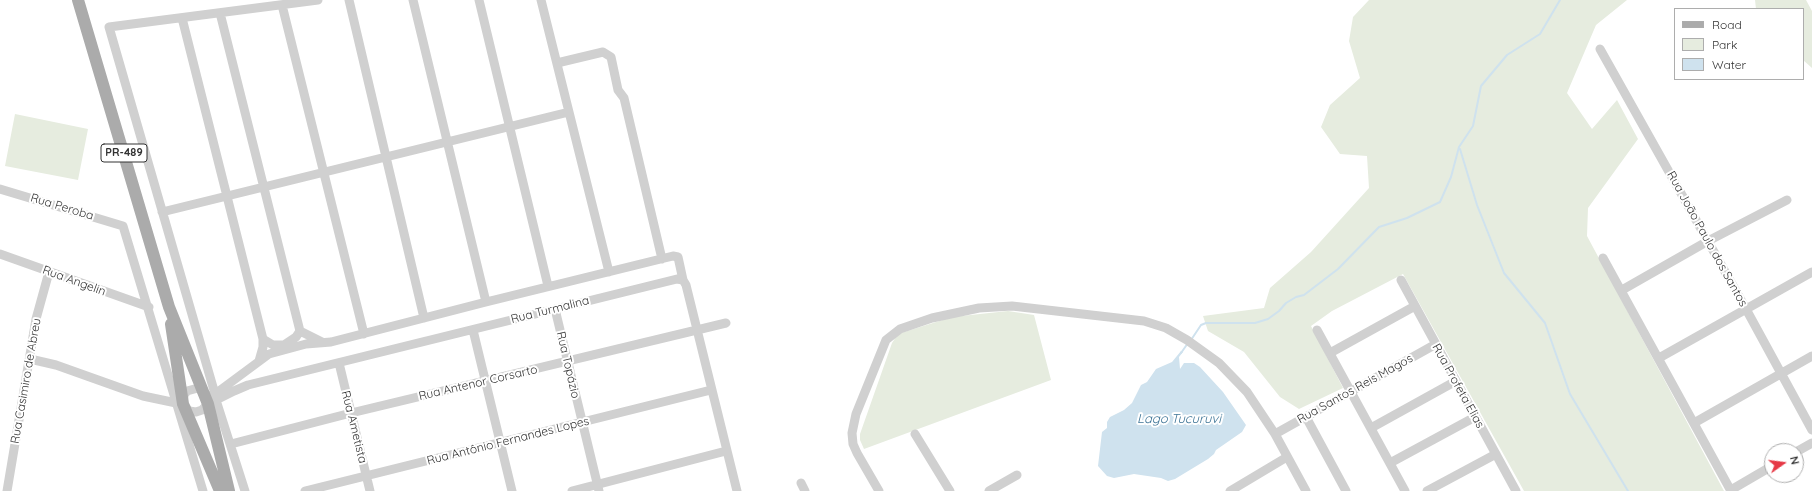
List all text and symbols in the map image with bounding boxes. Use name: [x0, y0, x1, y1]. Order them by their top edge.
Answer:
legend: [1674, 8, 1804, 80]
text: Road: [1712, 17, 1742, 32]
text: Park: [1712, 37, 1737, 52]
text: Water: [1712, 57, 1746, 72]
road number: PR-489: [101, 144, 147, 162]
street label: Rua João Paulo dos Santos: [1664, 169, 1750, 309]
street label: Rua Peroba: [29, 191, 95, 223]
street label: Rua Angelin: [40, 263, 108, 299]
street label: Rua Turmalina: [509, 293, 591, 327]
street label: Rua Casimiro de Abreu: [8, 317, 44, 445]
street label: Rua Topázio: [553, 330, 583, 400]
street label: Rua Profeta Elias: [1429, 341, 1487, 431]
street label: Rua Santos Reis Magos: [1295, 351, 1415, 427]
street label: Rua Antenor Corsarto: [417, 362, 539, 404]
street label: Rua Ametista: [338, 389, 370, 465]
water label: Lago Tucuruvi: [1137, 411, 1221, 427]
street label: Rua Antônio Fernandes Lopes: [425, 414, 591, 468]
north arrow: [1764, 443, 1804, 483]
text: N: [1787, 455, 1802, 466]

